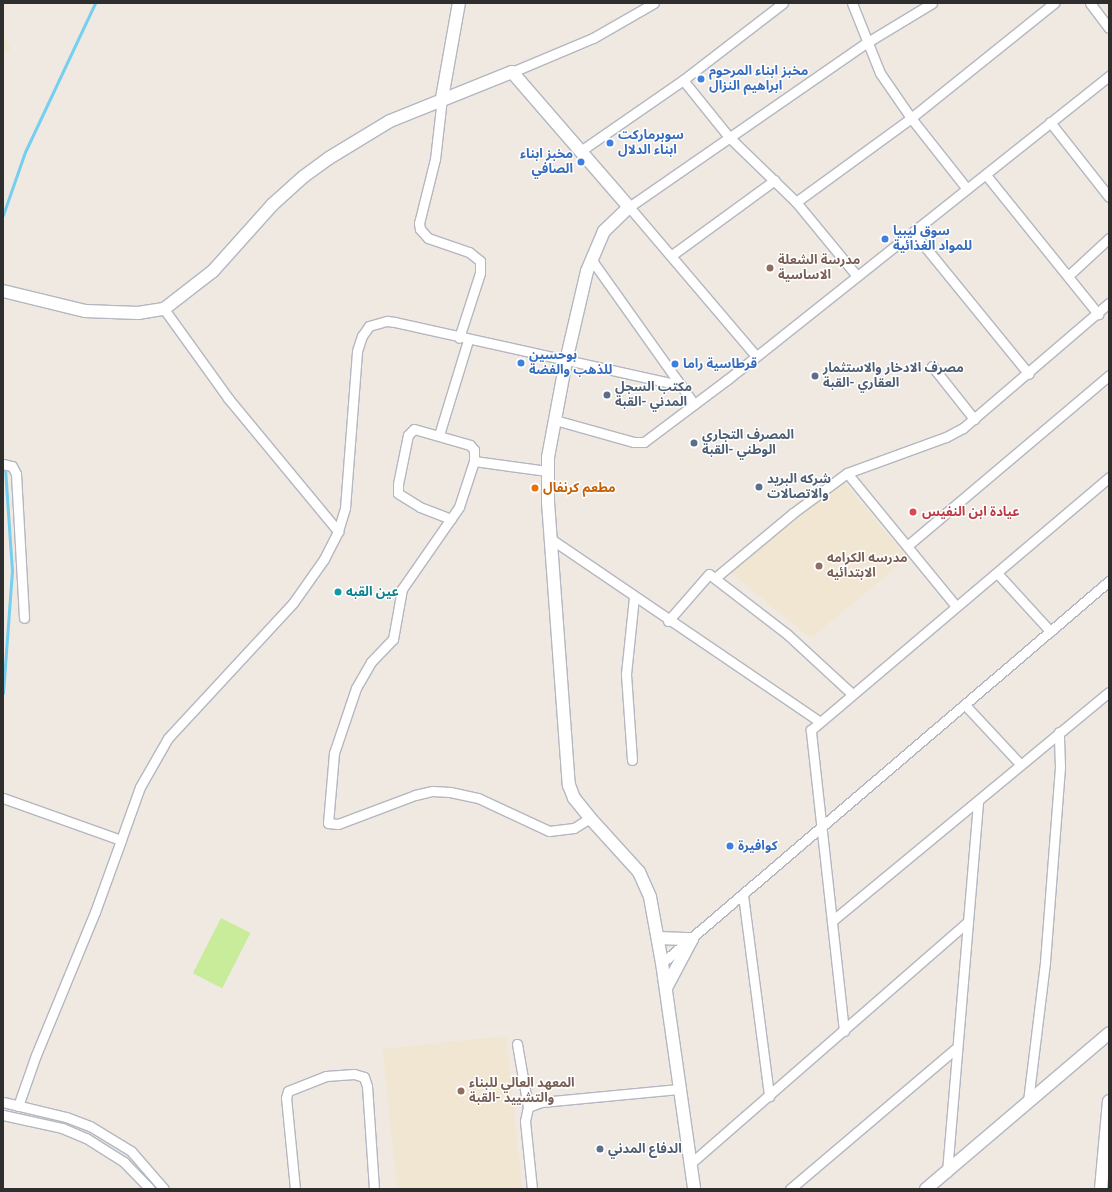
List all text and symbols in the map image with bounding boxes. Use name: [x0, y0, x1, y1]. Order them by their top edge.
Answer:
place label: مخبز ابناء المرحوم ابراهيم النزال: [709, 64, 808, 95]
marker: مخبز ابناء المرحوم ابراهيم النزال: [696, 74, 706, 84]
place label: سوبرماركت ابناء الدلال: [618, 128, 684, 159]
marker: سوبرماركت ابناء الدلال: [605, 138, 615, 148]
place label: مخبز ابناء الصافي: [520, 147, 573, 178]
marker: مخبز ابناء الصافي: [576, 157, 586, 167]
place label: سوق ليبيا للمواد الغذائية: [893, 224, 972, 255]
marker: سوق ليبيا للمواد الغذائية: [880, 234, 890, 244]
place label: مدرسة الشعلة الاساسية: [778, 253, 860, 284]
marker: مدرسة الشعلة الاساسية: [765, 263, 775, 273]
place label: بوحسين للذهب والفضة: [529, 348, 612, 379]
place label: قرطاسية راما: [683, 356, 757, 372]
marker: بوحسين للذهب والفضة: [516, 358, 526, 368]
marker: قرطاسية راما: [670, 359, 680, 369]
place label: مصرف الادخار والاستثمار العقاري -القبة: [823, 361, 964, 392]
marker: مصرف الادخار والاستثمار العقاري -القبة: [810, 371, 820, 381]
place label: مكتب السجل المدني -القبة: [615, 380, 692, 411]
marker: مكتب السجل المدني -القبة: [602, 390, 612, 400]
place label: المصرف التجاري الوطني -القبة: [702, 428, 794, 459]
marker: المصرف التجاري الوطني -القبة: [689, 438, 699, 448]
place label: شركه البريد والاتصالات: [767, 472, 831, 503]
place label: مطعم كرنفال: [543, 480, 616, 496]
marker: شركه البريد والاتصالات: [754, 482, 764, 492]
marker: مطعم كرنفال: [530, 483, 540, 493]
place label: عيادة ابن النفيس: [922, 504, 1020, 520]
marker: عيادة ابن النفيس: [907, 506, 919, 518]
place label: مدرسه الكرامه الابتدائيه: [827, 551, 908, 582]
marker: مدرسه الكرامه الابتدائيه: [814, 561, 824, 571]
place label: عين القبه: [346, 584, 399, 600]
marker: عين القبه: [333, 587, 343, 597]
place label: كوافيرة: [738, 838, 778, 854]
marker: كوافيرة: [725, 841, 735, 851]
place label: المعهد العالي للبناء والتشييد -القبة: [469, 1076, 575, 1107]
marker: المعهد العالي للبناء والتشييد -القبة: [456, 1086, 466, 1096]
place label: الدفاع المدني: [608, 1141, 682, 1157]
marker: الدفاع المدني: [595, 1144, 605, 1154]

